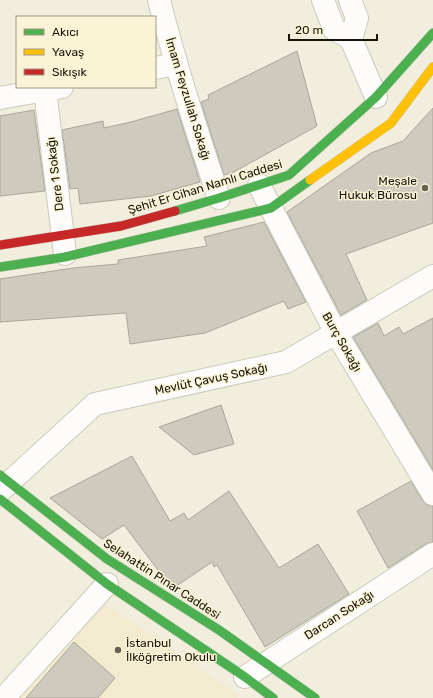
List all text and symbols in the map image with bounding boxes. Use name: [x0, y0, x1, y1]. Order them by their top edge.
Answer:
legend: [16, 16, 156, 88]
scale bar: [289, 16, 377, 42]
text: 20 m: [295, 23, 323, 37]
text: Akıcı: [52, 25, 79, 39]
street label: İmam Feyzullah Sokağı: [163, 36, 213, 162]
text: Yavaş: [52, 45, 84, 59]
text: Sıkışık: [52, 65, 87, 79]
street label: Dere 1 Sokağı: [44, 136, 66, 212]
street label: Şehit Er Cihan Namlı Caddesi: [126, 157, 284, 217]
place label: Meşale Hukuk Bürosu: [339, 174, 417, 202]
marker: Meşale Hukuk Bürosu: [420, 183, 430, 193]
street label: Burç Sokağı: [319, 310, 365, 374]
street label: Mevlüt Çavuş Sokağı: [153, 360, 269, 398]
street label: Selahattin Pınar Caddesi: [101, 536, 223, 622]
street label: Darcan Sokağı: [302, 587, 376, 643]
place label: İstanbul İlköğretim Okulu: [126, 636, 216, 664]
marker: İstanbul İlköğretim Okulu: [113, 645, 123, 655]

